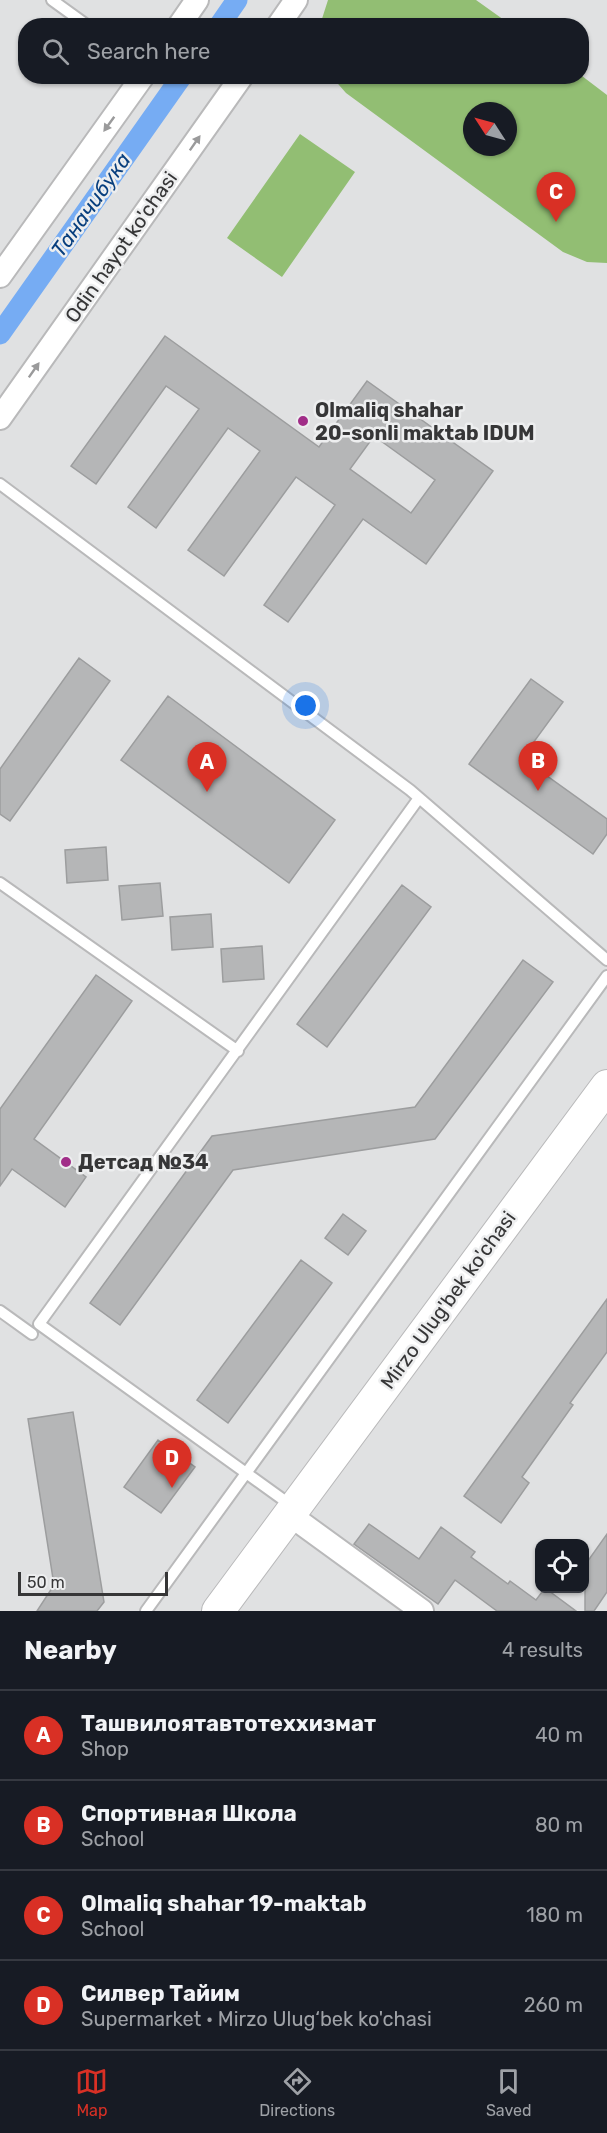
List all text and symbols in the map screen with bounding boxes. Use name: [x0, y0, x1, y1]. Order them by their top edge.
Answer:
search box: [18, 18, 589, 84]
icon: search: [39, 35, 72, 68]
text: Search here: [87, 38, 210, 65]
north arrow: [463, 102, 517, 156]
one-way arrow: [103, 116, 115, 132]
one-way arrow: [189, 135, 201, 151]
water label: Таначибука: [46, 148, 136, 261]
street label: Odin hayot ko'chasi: [60, 167, 182, 327]
pin: C: [536, 172, 576, 222]
one-way arrow: [28, 363, 40, 379]
place label: Olmaliq shahar 20-sonli maktab IDUM: [315, 398, 535, 445]
marker: Olmaliq shahar 20-sonli maktab IDUM: [296, 414, 310, 428]
your location: [291, 691, 320, 720]
pin: A: [188, 742, 226, 792]
pin: B: [518, 742, 558, 791]
place label: Детсад №34: [78, 1150, 209, 1174]
marker: Детсад №34: [59, 1155, 73, 1169]
street label: Mirzo Ulug'bek ko'chasi: [375, 1206, 521, 1394]
pin: D: [152, 1438, 192, 1488]
map controls: [535, 1539, 589, 1593]
button: locate: [535, 1539, 589, 1593]
scale bar: [18, 1569, 168, 1596]
text: 50 m: [27, 1573, 65, 1592]
text: Nearby: [24, 1635, 117, 1666]
text: 4 results: [502, 1638, 583, 1662]
text: Ташвилоятавтотеххизмат: [81, 1710, 376, 1737]
text: A: [36, 1723, 51, 1747]
text: 40 m: [535, 1723, 583, 1747]
text: Shop: [81, 1737, 129, 1761]
text: Спортивная Школа: [81, 1800, 297, 1827]
text: B: [36, 1813, 51, 1837]
text: 80 m: [535, 1813, 583, 1837]
text: School: [81, 1827, 144, 1851]
text: Olmaliq shahar 19-maktab: [81, 1890, 367, 1917]
text: C: [36, 1903, 51, 1927]
text: 180 m: [526, 1903, 583, 1927]
text: School: [81, 1917, 144, 1941]
text: Силвер Тайим: [81, 1980, 240, 2007]
text: D: [36, 1993, 51, 2017]
text: 260 m: [524, 1993, 583, 2017]
text: Supermarket · Mirzo Ulug‘bek ko'chasi: [81, 2007, 432, 2031]
tab: Map: [75, 2065, 108, 2120]
tab: Directions: [259, 2065, 335, 2120]
tab: Saved: [486, 2065, 532, 2120]

